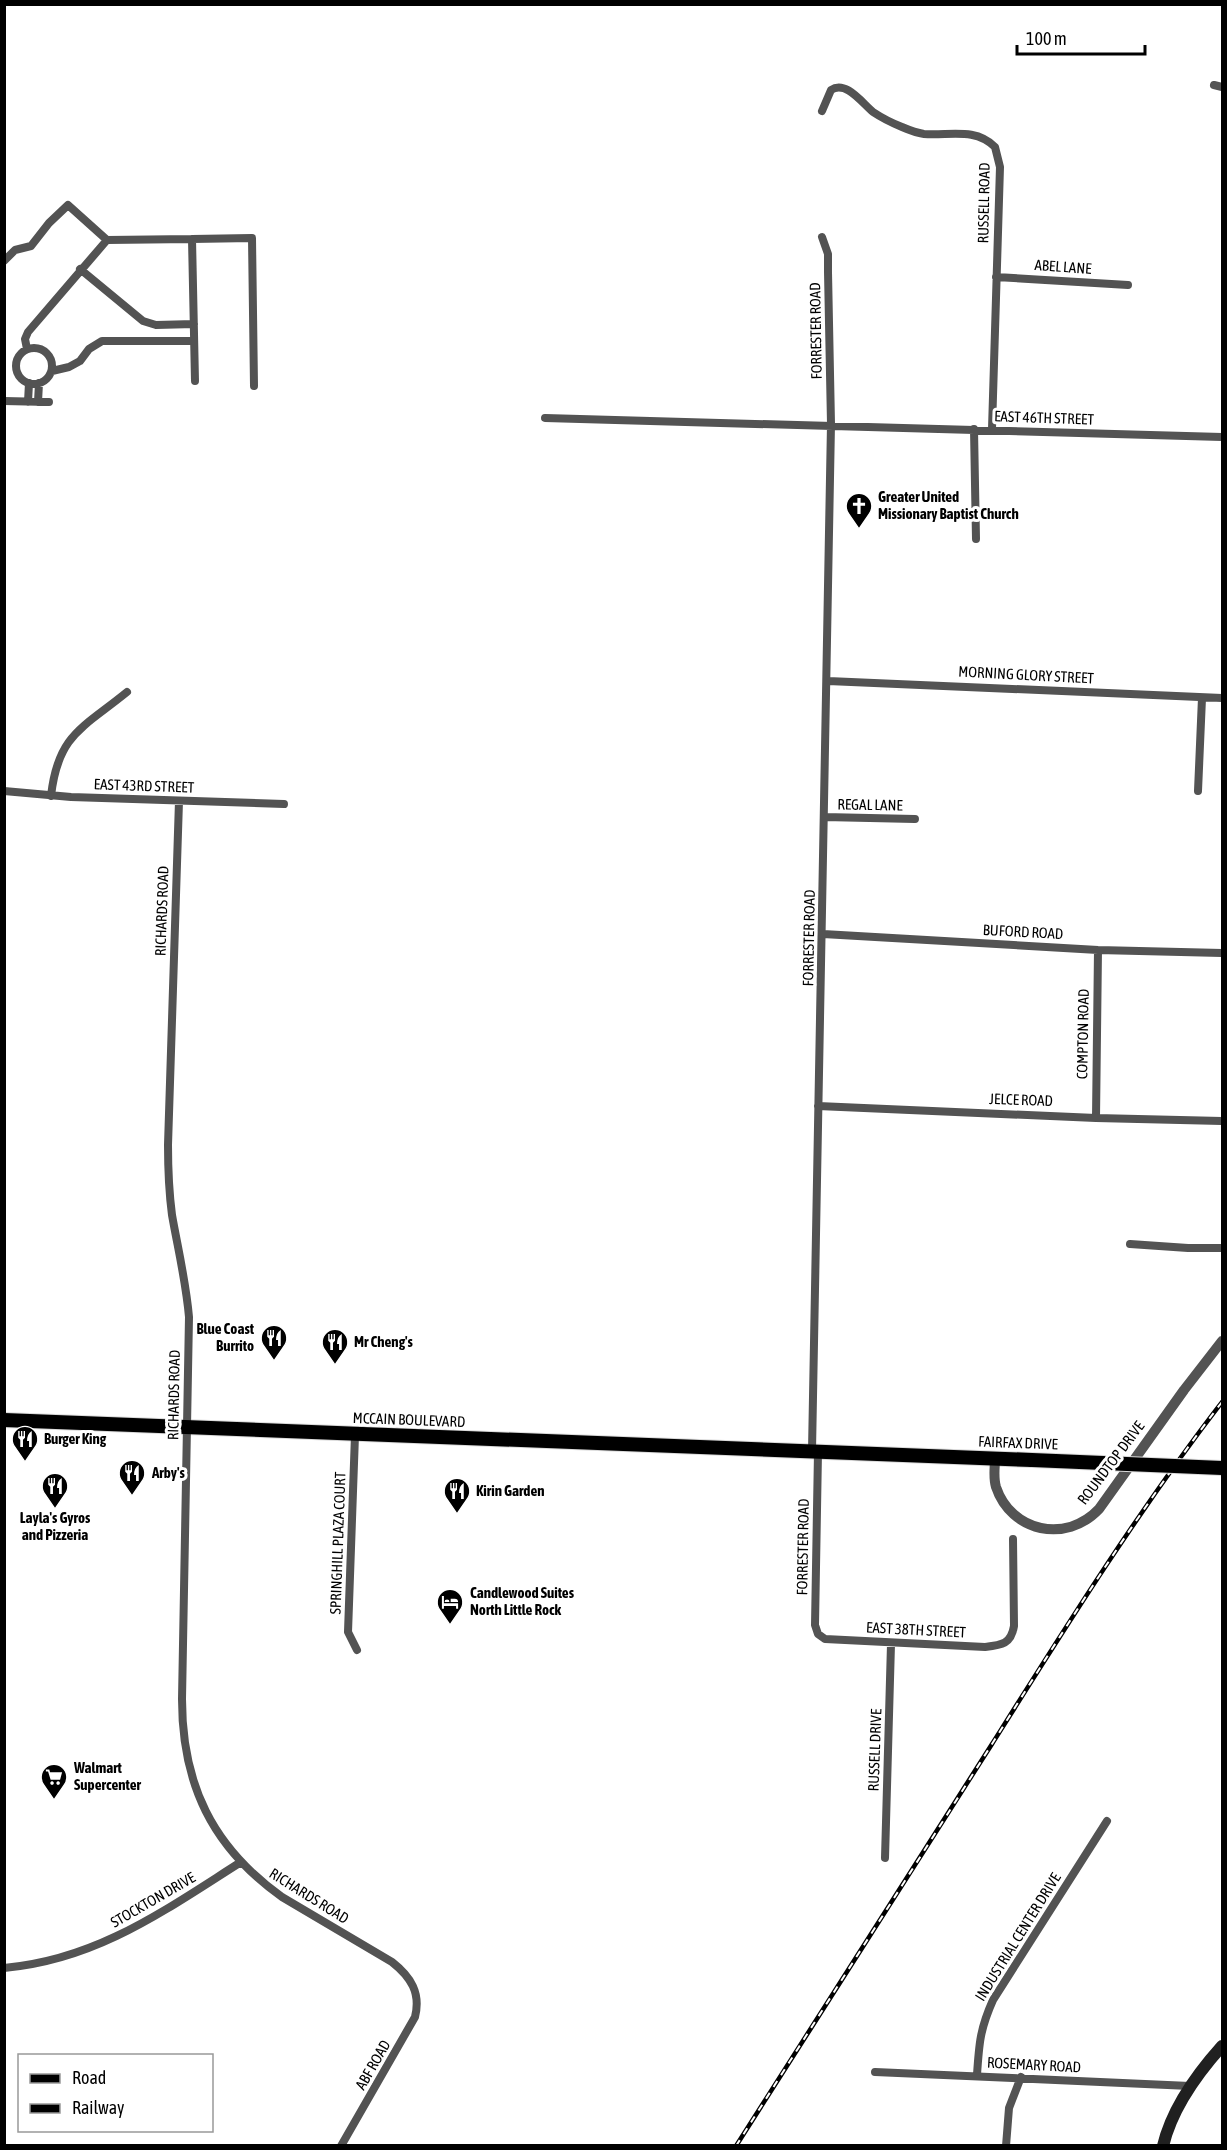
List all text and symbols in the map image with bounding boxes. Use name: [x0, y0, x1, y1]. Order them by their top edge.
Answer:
scale bar: [1017, 18, 1144, 56]
text: 100 m: [1026, 28, 1067, 49]
street label: RUSSELL ROAD: [974, 162, 993, 244]
street label: ABEL LANE: [1034, 256, 1093, 277]
street label: FORRESTER ROAD: [806, 282, 825, 380]
street label: EAST 46TH STREET: [994, 407, 1095, 428]
place label: Greater United Missionary Baptist Church: [878, 488, 1019, 522]
church icon: Greater United Missionary Baptist Church: [844, 491, 874, 529]
street label: MORNING GLORY STREET: [958, 662, 1095, 687]
street label: EAST 43RD STREET: [94, 775, 195, 796]
street label: REGAL LANE: [837, 795, 903, 814]
street label: RICHARDS ROAD: [151, 866, 172, 956]
street label: FORRESTER ROAD: [799, 889, 818, 987]
street label: BUFORD ROAD: [982, 921, 1064, 942]
street label: COMPTON ROAD: [1073, 989, 1092, 1079]
street label: JELCE ROAD: [989, 1090, 1053, 1109]
place label: Blue Coast Burrito: [196, 1320, 255, 1354]
restaurant icon: Blue Coast Burrito: [259, 1323, 289, 1361]
restaurant icon: Mr Cheng's: [320, 1327, 350, 1365]
place label: Mr Cheng's: [354, 1333, 414, 1350]
street label: RICHARDS ROAD: [164, 1350, 183, 1440]
street label: MCCAIN BOULEVARD: [352, 1409, 466, 1430]
street label: ROUNDTOP DRIVE: [1074, 1417, 1148, 1508]
restaurant icon: Burger King: [10, 1424, 40, 1462]
place label: Burger King: [44, 1430, 107, 1447]
street label: FAIRFAX DRIVE: [978, 1433, 1059, 1452]
restaurant icon: Arby's: [117, 1458, 147, 1496]
place label: Arby's: [151, 1464, 185, 1481]
restaurant icon: Layla's Gyros and Pizzeria: [40, 1471, 70, 1509]
street label: SPRINGHILL PLAZA COURT: [327, 1471, 349, 1615]
restaurant icon: Kirin Garden: [442, 1476, 472, 1514]
place label: Kirin Garden: [476, 1482, 545, 1499]
street label: FORRESTER ROAD: [793, 1498, 812, 1596]
place label: Layla's Gyros and Pizzeria: [20, 1509, 91, 1543]
place label: Candlewood Suites North Little Rock: [470, 1584, 575, 1618]
hotel icon: Candlewood Suites North Little Rock: [435, 1587, 465, 1625]
street label: EAST 38TH STREET: [866, 1618, 967, 1641]
street label: RUSSELL DRIVE: [865, 1708, 884, 1791]
place label: Walmart Supercenter: [73, 1759, 142, 1793]
supermarket icon: Walmart Supercenter: [39, 1762, 69, 1800]
street label: RICHARDS ROAD: [266, 1864, 352, 1927]
street label: STOCKTON DRIVE: [107, 1868, 199, 1931]
street label: INDUSTRIAL CENTER DRIVE: [971, 1869, 1064, 2004]
street label: ABF ROAD: [352, 2037, 394, 2093]
legend: [18, 2054, 213, 2132]
street label: ROSEMARY ROAD: [987, 2054, 1081, 2075]
text: Road: [72, 2067, 106, 2088]
text: Railway: [72, 2097, 124, 2118]

